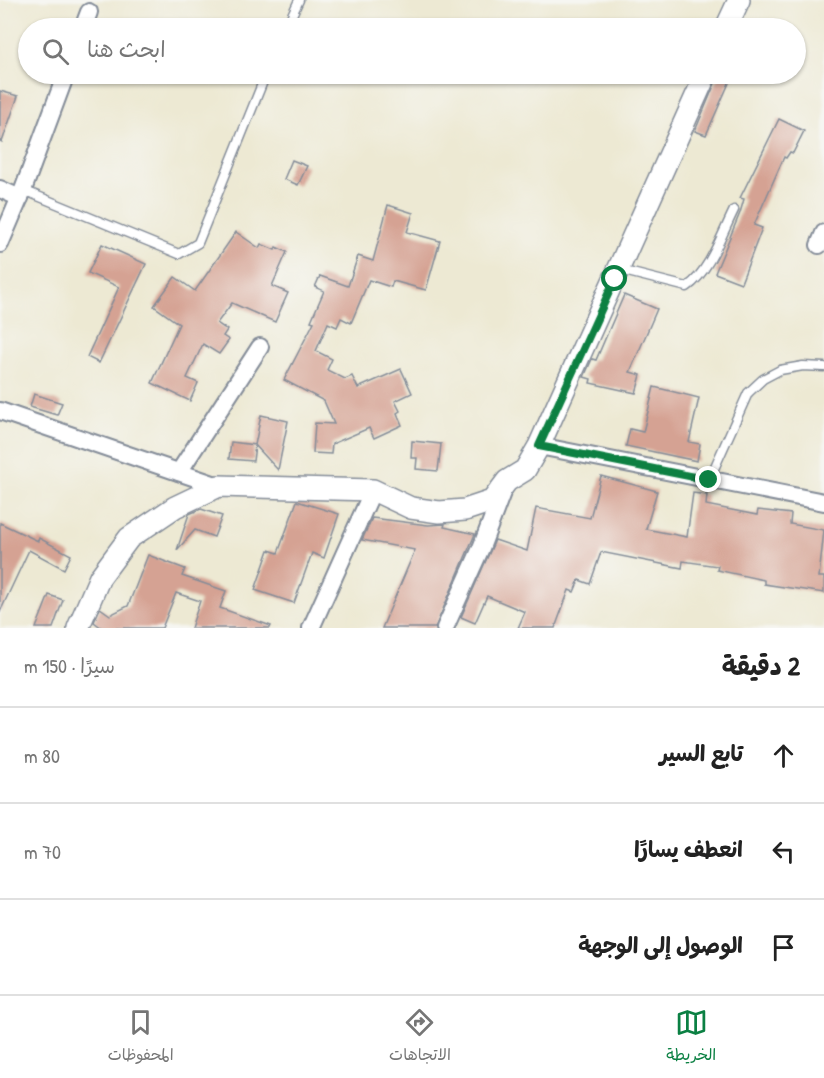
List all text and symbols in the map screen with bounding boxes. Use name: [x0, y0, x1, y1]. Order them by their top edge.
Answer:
search box: [18, 18, 806, 84]
text: ابحث هنا: [87, 34, 166, 64]
icon: search: [39, 35, 72, 68]
route start: [601, 265, 627, 291]
route end: [695, 466, 721, 492]
text: 2 دقيقة: [722, 648, 800, 683]
text: سيرًا · 150 m: [24, 652, 115, 679]
text: تابع السير: [660, 738, 743, 768]
icon: ahead: [767, 739, 800, 772]
text: 80 m: [24, 742, 60, 769]
text: انعطف يسارًا: [634, 834, 743, 864]
icon: left: [767, 835, 800, 868]
text: 70 m: [24, 838, 61, 865]
text: الوصول إلى الوجهة: [578, 930, 743, 960]
icon: arrive: [767, 931, 800, 964]
tab: المحفوظات: [108, 1006, 174, 1069]
tab: الاتجاهات: [389, 1006, 451, 1069]
tab: الخريطة: [666, 1006, 716, 1069]

